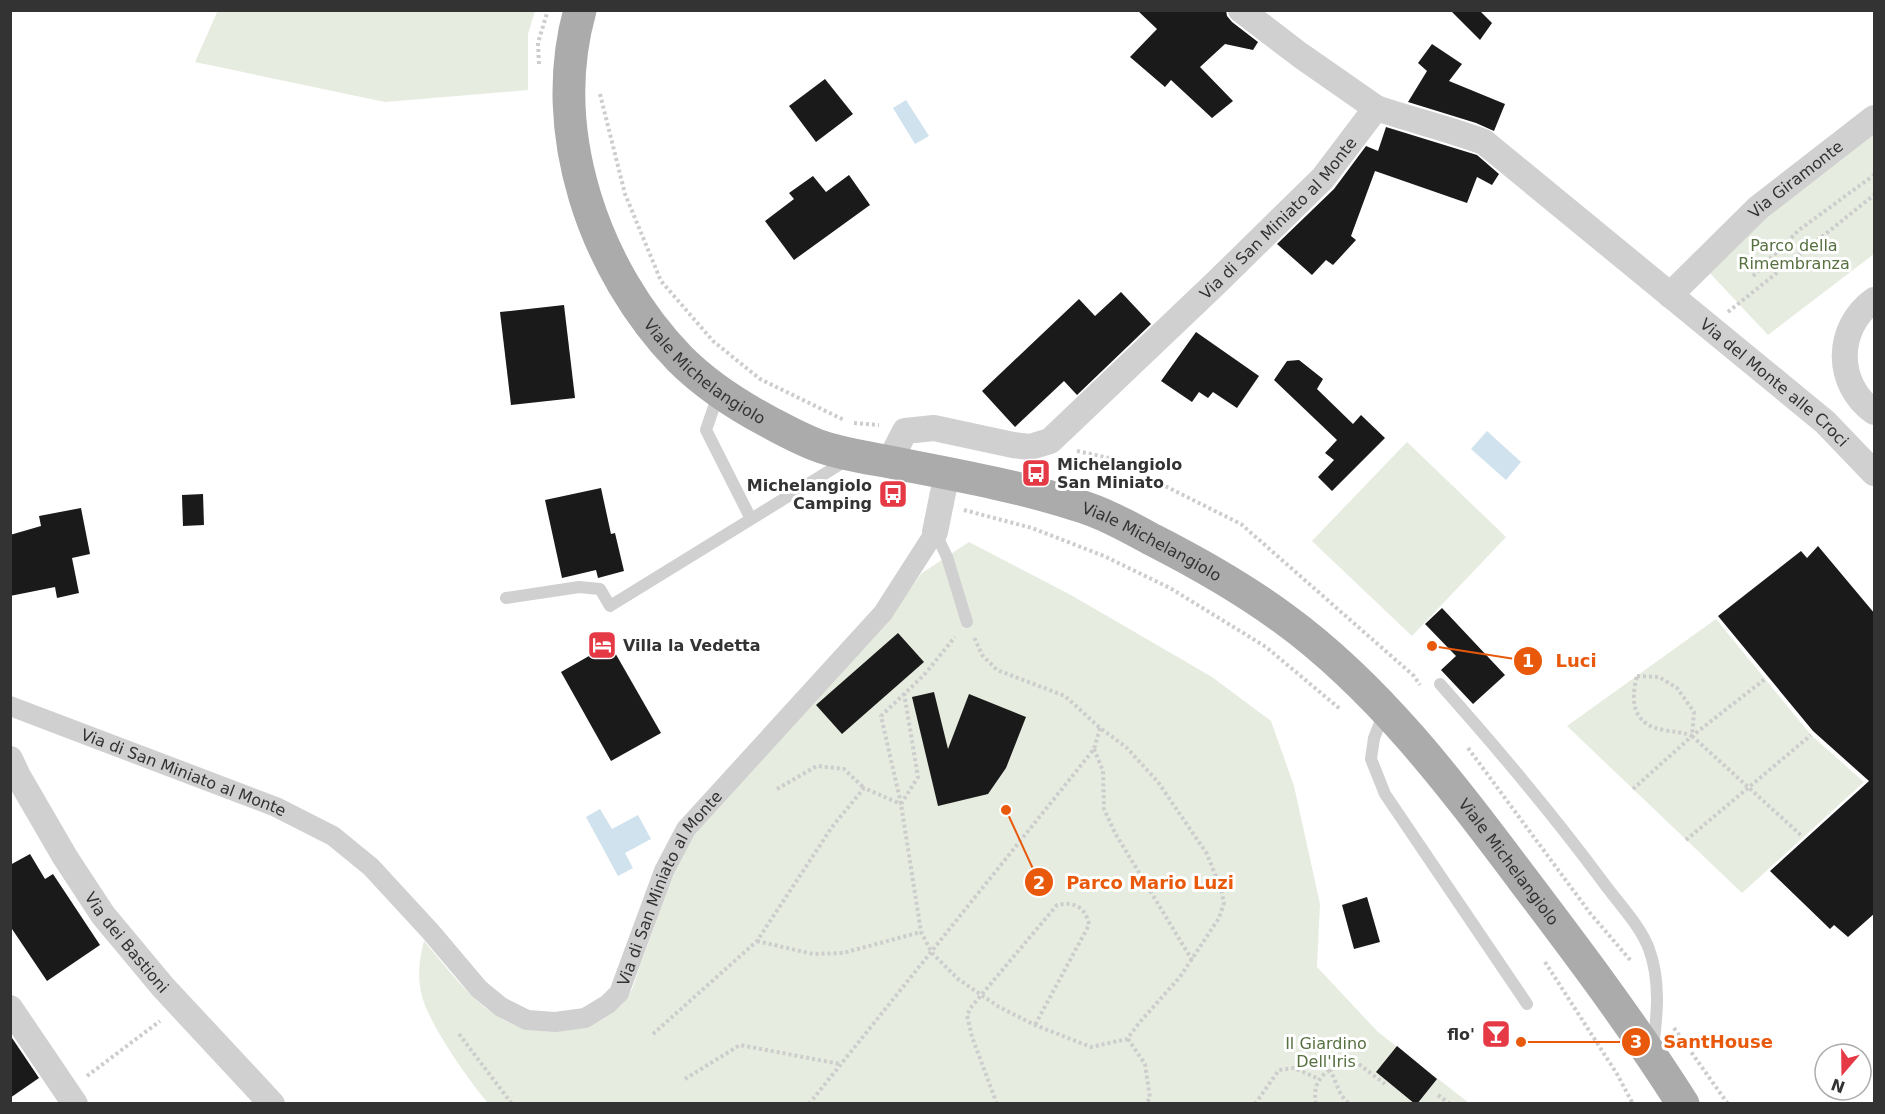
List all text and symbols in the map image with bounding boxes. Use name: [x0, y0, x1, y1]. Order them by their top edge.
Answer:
street label: Via di San Miniato al Monte: [1196, 133, 1361, 303]
street label: Via Giramonte: [1744, 137, 1847, 222]
park label: Parco della Rimembranza: [1738, 236, 1850, 273]
street label: Via del Monte alle Croci: [1696, 314, 1852, 451]
street label: Viale Michelangiolo: [640, 315, 769, 428]
place label: Michelangiolo San Miniato: [1057, 455, 1182, 492]
bus stop icon: Michelangiolo San Miniato: [1020, 457, 1052, 489]
place label: Michelangiolo Camping: [747, 476, 872, 513]
bus stop icon: Michelangiolo Camping: [877, 478, 909, 510]
street label: Viale Michelangiolo: [1079, 498, 1225, 585]
hotel icon: Villa la Vedetta: [586, 629, 618, 661]
place label: Villa la Vedetta: [623, 636, 761, 655]
callout: Luci: [1513, 643, 1608, 679]
text: 1: [1522, 650, 1534, 671]
text: Luci: [1555, 650, 1597, 671]
street label: Via di San Miniato al Monte: [78, 725, 289, 821]
street label: Via di San Miniato al Monte: [613, 787, 726, 989]
street label: Viale Michelangiolo: [1454, 795, 1563, 929]
callout: Parco Mario Luzi: [1024, 864, 1246, 900]
text: 2: [1033, 872, 1045, 893]
text: Parco Mario Luzi: [1066, 872, 1234, 893]
street label: Via dei Bastioni: [81, 889, 173, 997]
bar icon: flo': [1480, 1018, 1512, 1050]
callout: SantHouse: [1621, 1024, 1785, 1060]
place label: flo': [1447, 1025, 1475, 1044]
text: 3: [1630, 1031, 1642, 1052]
text: SantHouse: [1663, 1031, 1773, 1052]
park label: Il Giardino Dell'Iris: [1285, 1034, 1367, 1071]
north arrow: [1813, 1042, 1873, 1102]
text: N: [1828, 1074, 1848, 1097]

